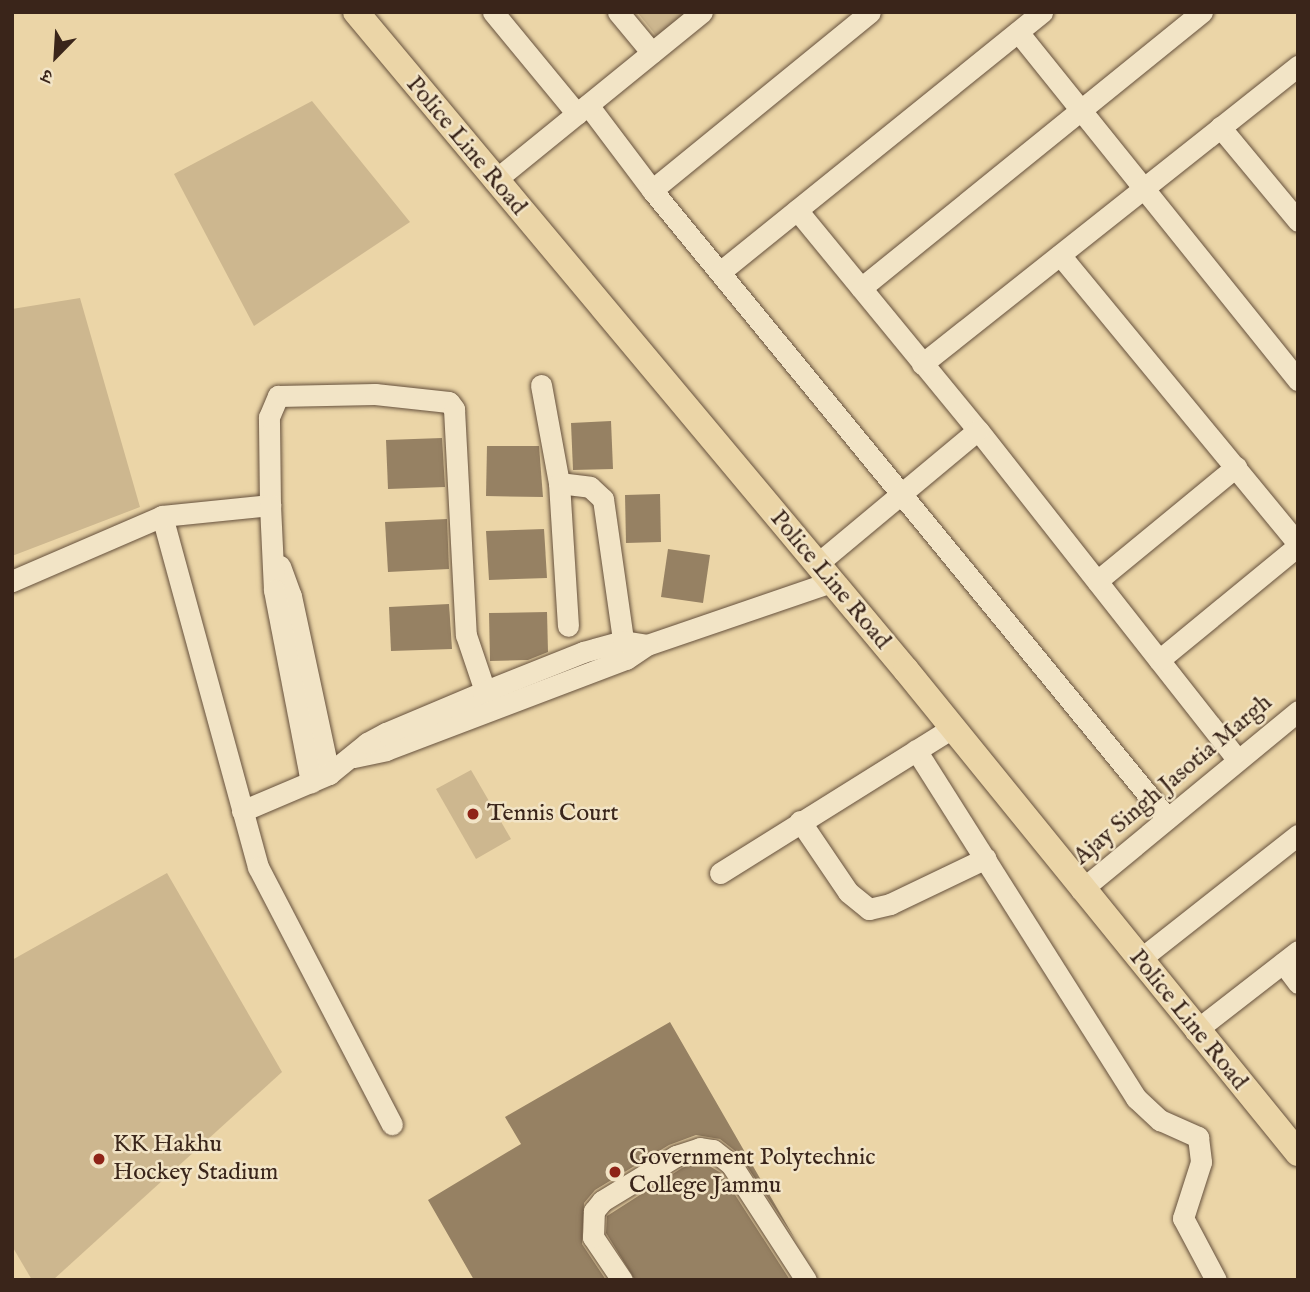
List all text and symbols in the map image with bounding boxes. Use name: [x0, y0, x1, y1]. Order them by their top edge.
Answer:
north arrow: [21, 21, 91, 91]
text: उ: [38, 62, 57, 88]
street label: Police Line Road: [400, 71, 532, 221]
street label: Police Line Road: [764, 505, 896, 655]
street label: Ajay Singh Jasotia Margh: [1068, 689, 1278, 871]
place label: Tennis Court: [487, 800, 619, 828]
marker: Tennis Court: [465, 806, 481, 822]
street label: Police Line Road: [1123, 944, 1253, 1096]
place label: KK Hakhu Hockey Stadium: [113, 1131, 278, 1187]
place label: Government Polytechnic College Jammu: [629, 1144, 876, 1200]
marker: KK Hakhu Hockey Stadium: [91, 1151, 107, 1167]
marker: Government Polytechnic College Jammu: [607, 1164, 623, 1180]

